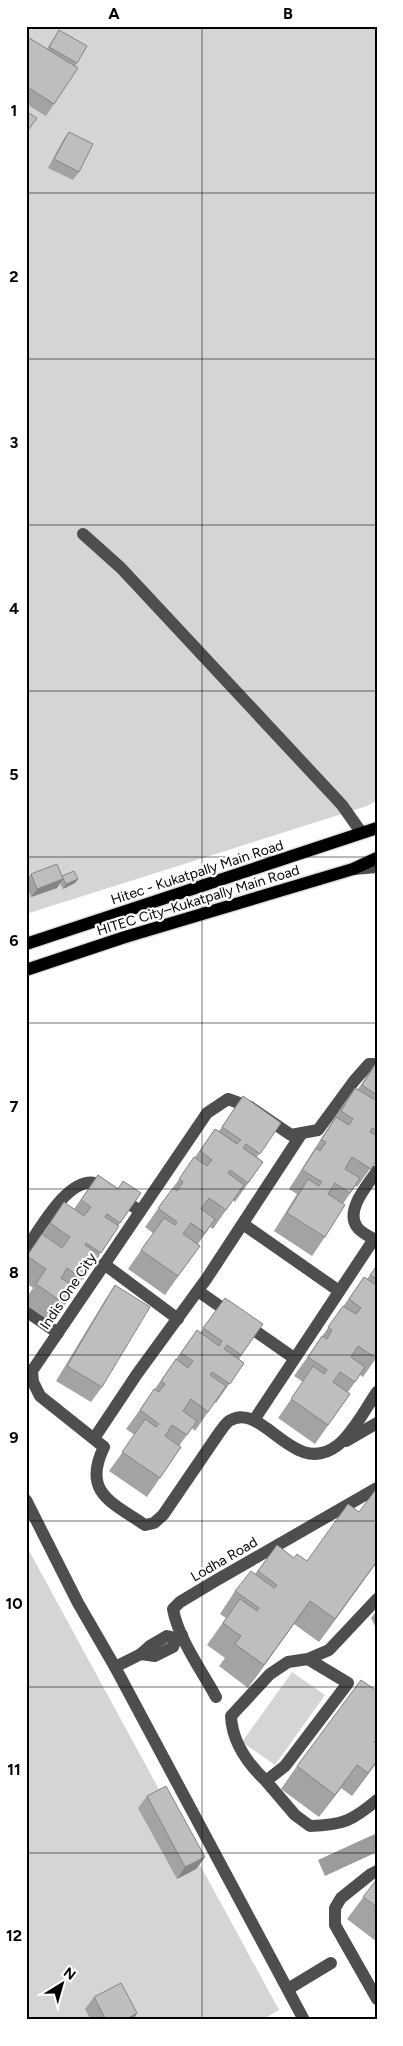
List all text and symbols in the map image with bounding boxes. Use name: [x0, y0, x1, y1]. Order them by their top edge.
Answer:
text: A: [108, 4, 120, 23]
text: B: [283, 4, 293, 23]
text: 1: [11, 101, 17, 120]
text: 2: [9, 267, 19, 286]
text: 3: [10, 433, 19, 452]
text: 4: [9, 599, 19, 618]
text: 5: [9, 765, 19, 784]
street label: Hitec - Kukatpally Main Road: [109, 837, 286, 908]
street label: HITEC City–Kukatpally Main Road: [95, 861, 302, 939]
text: 6: [9, 931, 19, 950]
text: 7: [10, 1097, 19, 1116]
street label: Indis One City: [37, 1249, 101, 1333]
text: 8: [9, 1263, 19, 1282]
text: 9: [9, 1428, 19, 1447]
street label: Lodha Road: [188, 1534, 261, 1585]
text: 10: [5, 1594, 23, 1613]
text: 11: [7, 1760, 21, 1779]
text: 12: [6, 1926, 22, 1945]
north arrow: [38, 1958, 88, 2008]
text: N: [60, 1964, 79, 1984]

